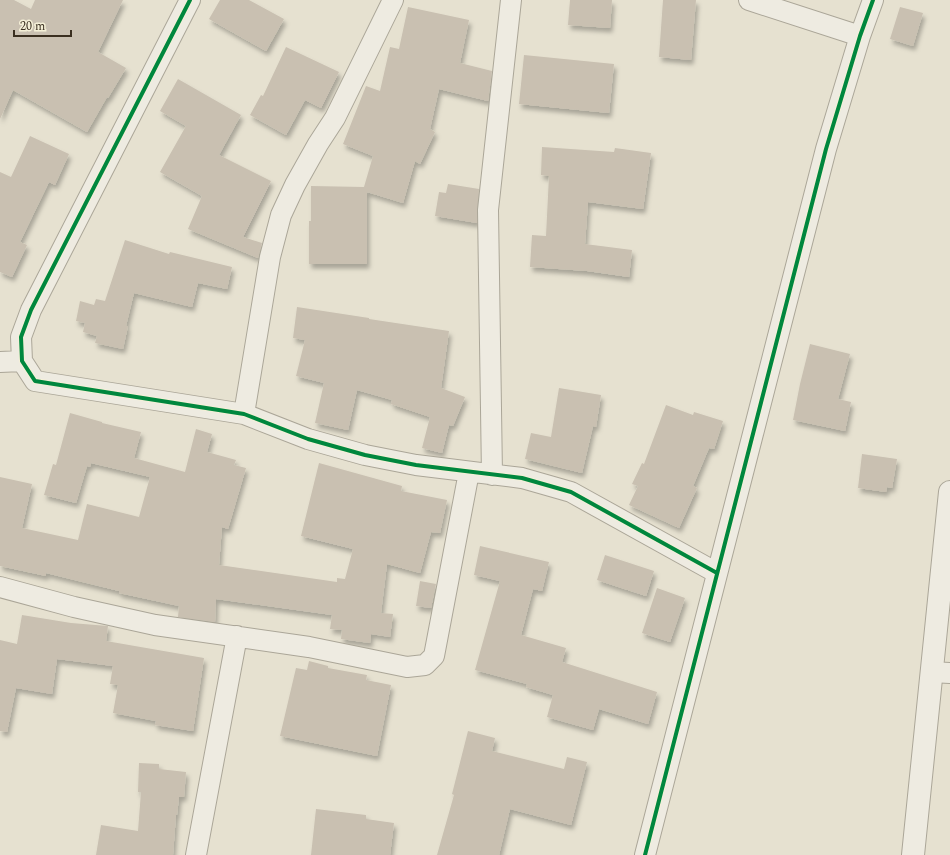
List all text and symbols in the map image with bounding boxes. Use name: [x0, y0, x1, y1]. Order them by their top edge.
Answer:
scale bar: [14, 12, 71, 38]
text: 20 m: [20, 17, 45, 36]

